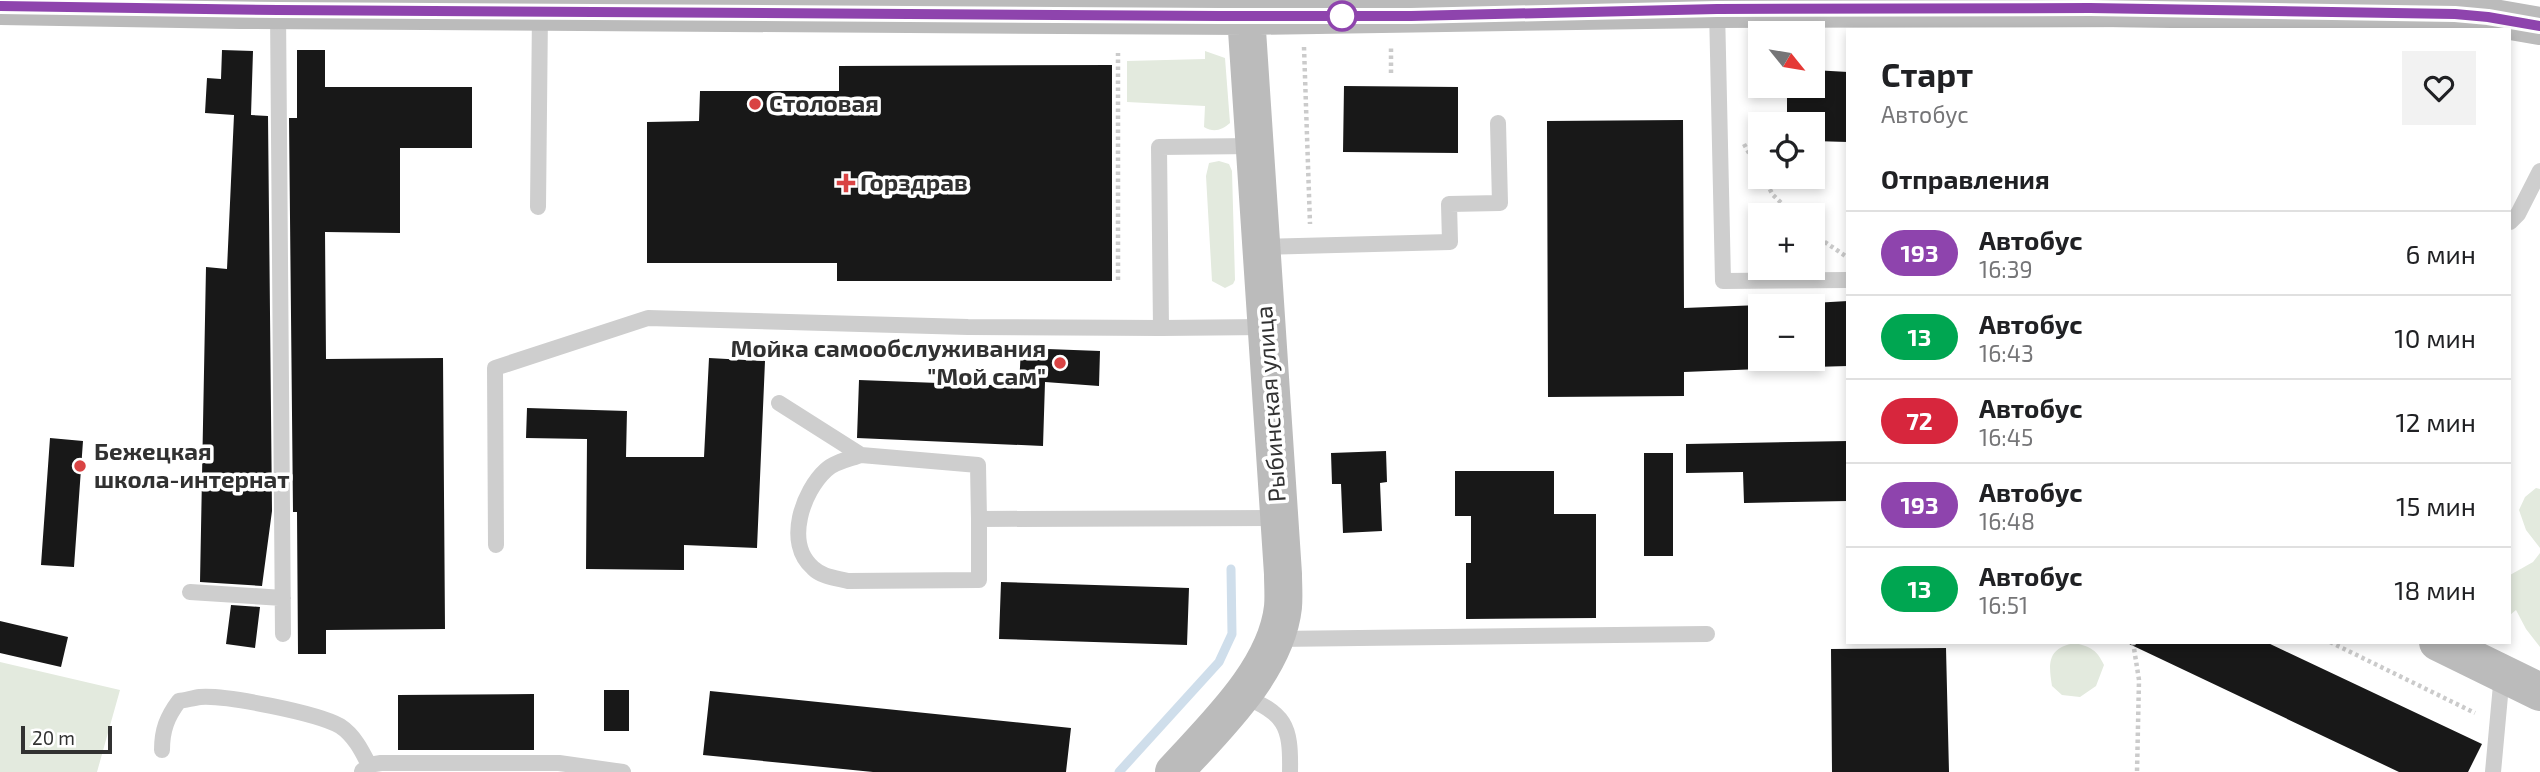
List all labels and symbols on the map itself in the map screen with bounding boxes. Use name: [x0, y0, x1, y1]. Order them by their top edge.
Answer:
unlabelled marker: [1327, 1, 1357, 31]
north arrow: [1748, 21, 1825, 98]
place label: Столовая: [769, 88, 879, 117]
marker: Столовая: [747, 96, 763, 112]
place label: Горздрав: [860, 167, 968, 196]
marker: Горздрав: [838, 175, 854, 191]
street label: Рыбинская улица: [1248, 305, 1292, 503]
place label: Мойка самообслуживания "Мой сам": [730, 333, 1046, 390]
marker: Мойка самообслуживания "Мой сам": [1052, 355, 1068, 371]
place label: Бежецкая школа-интернат: [94, 436, 290, 493]
marker: Бежецкая школа-интернат: [72, 458, 88, 474]
scale bar: [21, 723, 112, 755]

